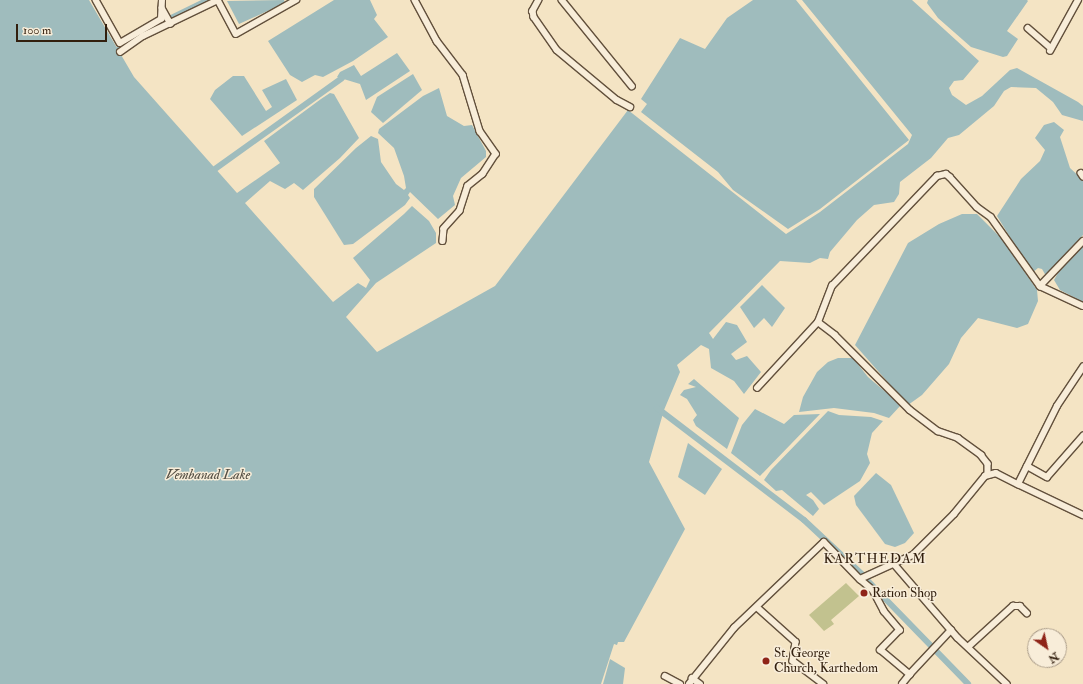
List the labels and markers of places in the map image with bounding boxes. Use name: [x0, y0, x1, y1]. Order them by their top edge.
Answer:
place label: Ration Shop: [872, 585, 937, 601]
marker: Ration Shop: [859, 588, 869, 598]
place label: St. George Church, Karthedom: [774, 646, 878, 677]
marker: St. George Church, Karthedom: [761, 656, 771, 666]

